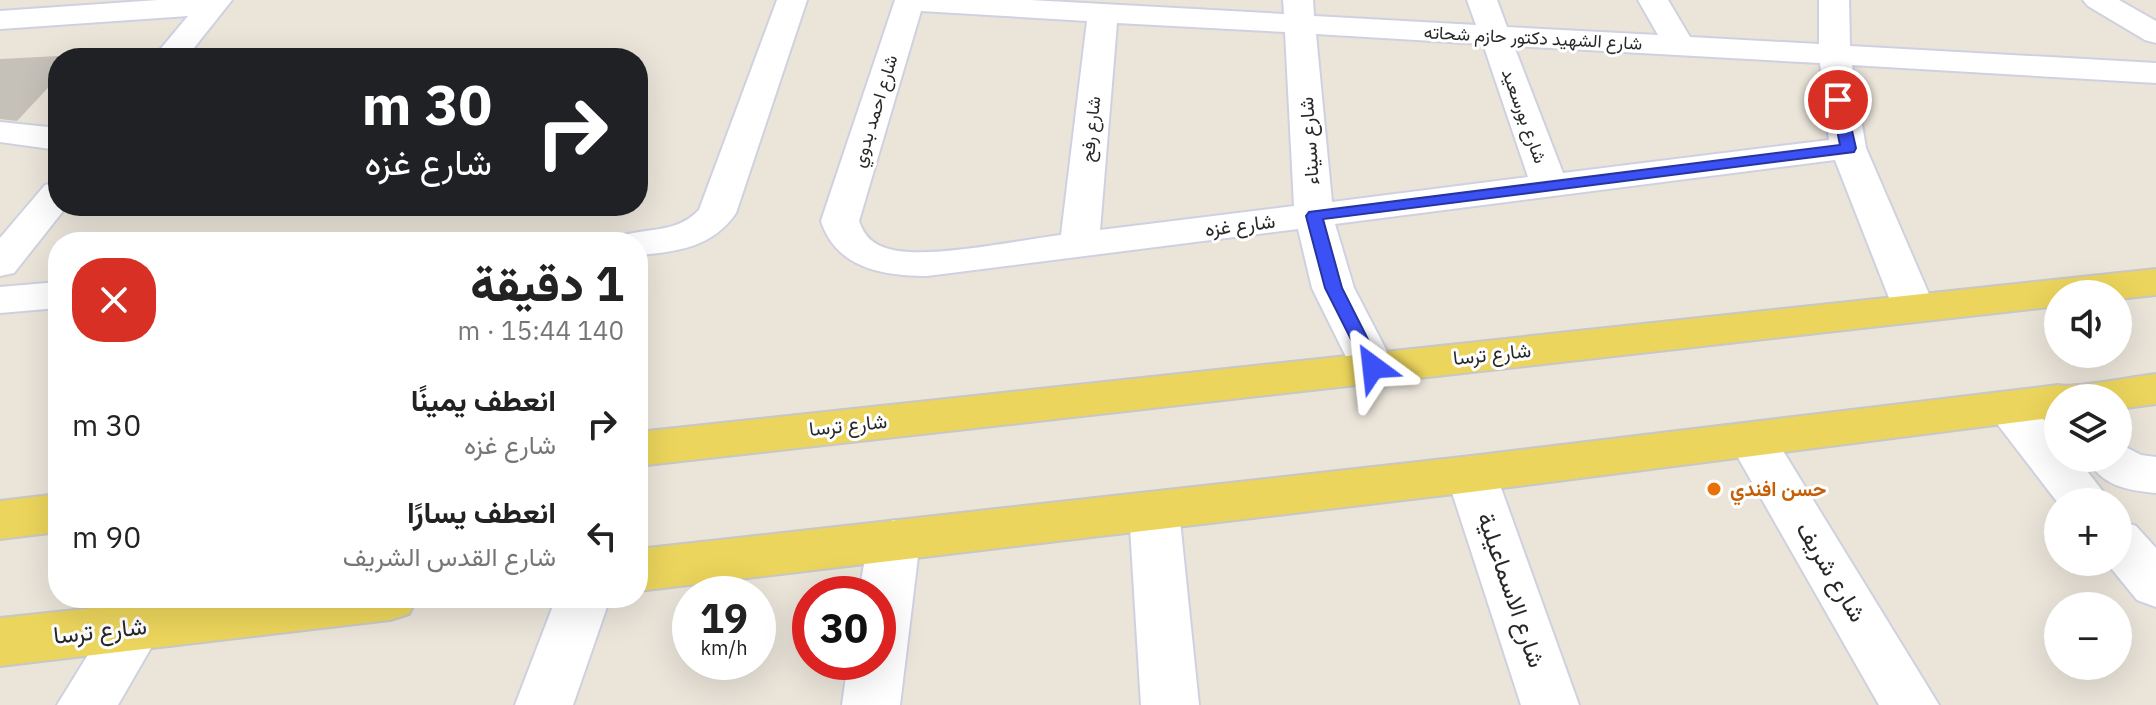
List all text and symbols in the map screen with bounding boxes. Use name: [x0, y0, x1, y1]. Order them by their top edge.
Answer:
street label: شارع الشهيد دكتور حازم شحاته: [1423, 20, 1643, 56]
street label: شارع احمد بدوي: [847, 52, 906, 171]
street label: شارع بورسعيد: [1496, 65, 1552, 167]
pin: [1804, 66, 1872, 134]
text: 30 m: [362, 68, 492, 140]
icon: arrive: [1816, 78, 1860, 122]
icon: right: [520, 80, 624, 184]
street label: شارع رفح: [1076, 95, 1106, 163]
street label: شارع سيناء: [1292, 96, 1326, 186]
text: شارع غزه: [364, 138, 492, 185]
street label: شارع غزه: [1203, 207, 1277, 243]
text: 1 دقيقة: [470, 252, 624, 314]
button: close: [72, 258, 156, 342]
map controls: [2044, 280, 2132, 680]
button: sound: [2044, 280, 2132, 368]
text: 140 m · 15:44: [458, 313, 624, 347]
position arrow: [1331, 325, 1415, 409]
street label: شارع ترسا: [1452, 336, 1532, 372]
text: انعطف يمينًا: [411, 380, 556, 419]
button: layers: [2044, 384, 2132, 472]
icon: right: [580, 402, 624, 446]
text: 30 m: [72, 405, 141, 444]
street label: شارع ترسا: [808, 407, 888, 443]
text: شارع غزه: [464, 427, 556, 461]
place label: حسن افندي: [1730, 475, 1826, 506]
marker: حسن افندي: [1705, 480, 1723, 498]
button: +: [2044, 488, 2132, 576]
text: انعطف يسارًا: [407, 492, 556, 531]
street label: شارع الاسماعيلية: [1469, 508, 1553, 672]
icon: left: [580, 514, 624, 558]
street label: شارع شريف: [1788, 515, 1874, 628]
text: 90 m: [72, 517, 141, 556]
text: شارع القدس الشريف: [343, 539, 556, 573]
speed limit sign: 30: [792, 576, 896, 680]
text: 19: [700, 592, 748, 644]
button: −: [2044, 592, 2132, 680]
street label: شارع ترسا: [52, 609, 148, 652]
text: km/h: [700, 634, 748, 661]

